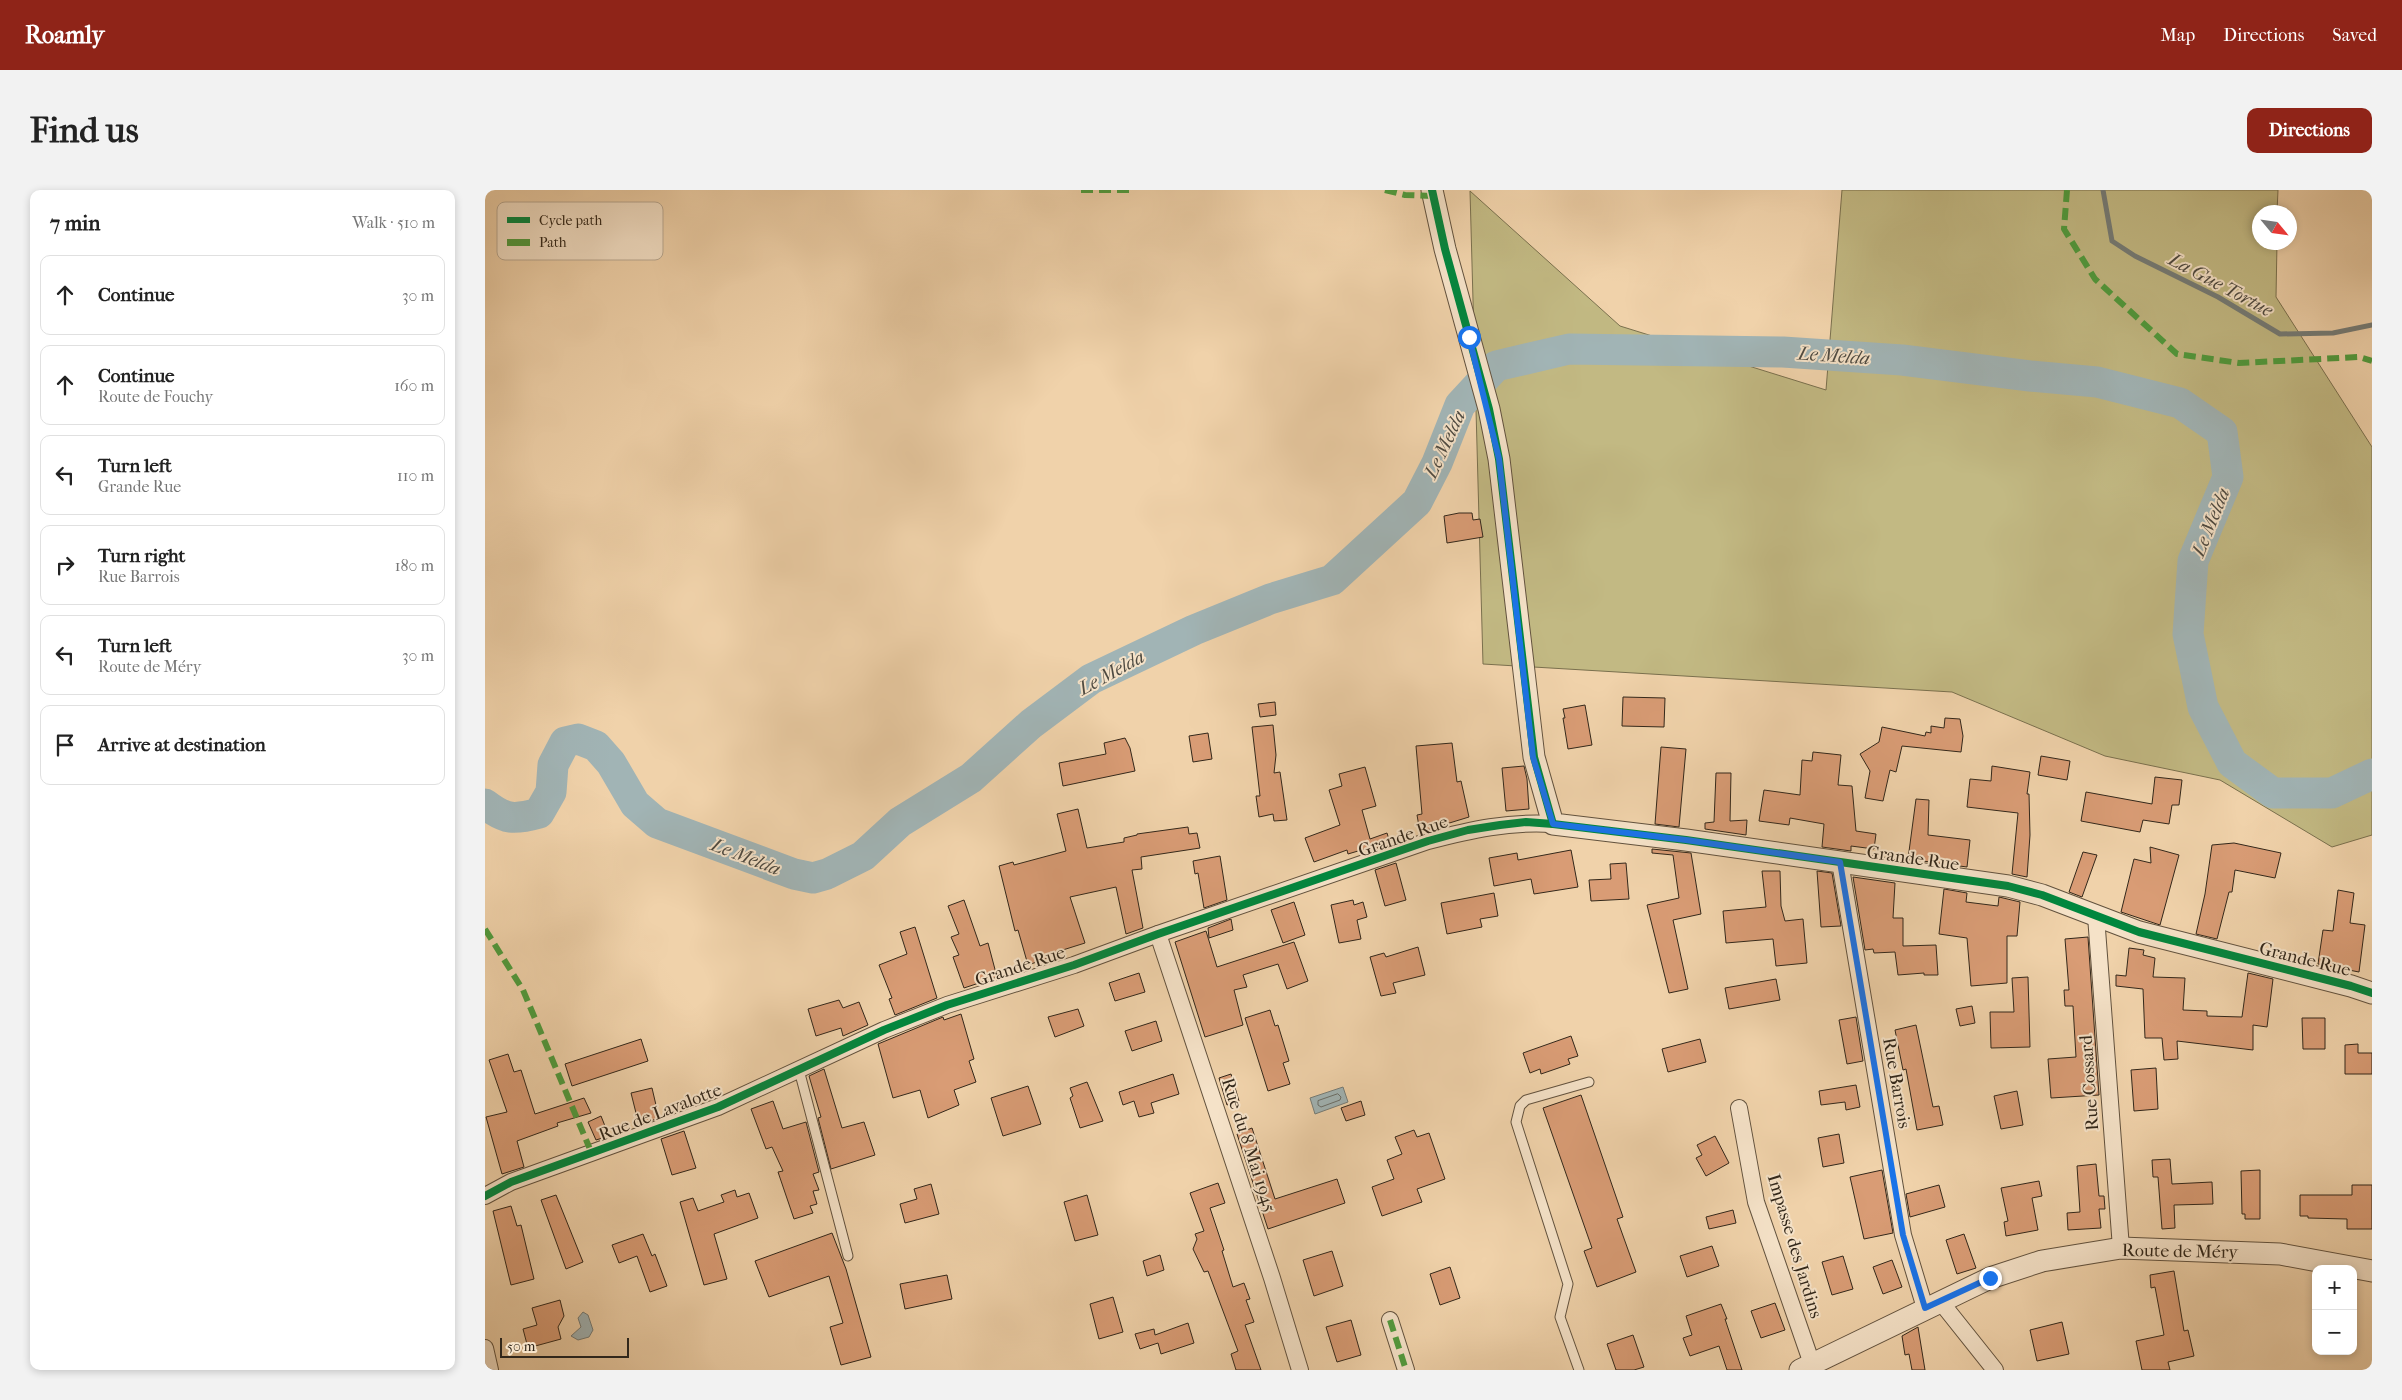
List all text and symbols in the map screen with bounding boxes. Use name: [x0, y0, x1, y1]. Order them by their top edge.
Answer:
text: Roamly: [25, 21, 104, 49]
text: Map: [2161, 25, 2195, 46]
text: Directions: [2223, 25, 2304, 46]
text: Saved: [2332, 25, 2377, 46]
button: Directions: [2247, 108, 2372, 153]
text: Find us: [30, 110, 139, 151]
legend: [497, 202, 663, 260]
north arrow: [2252, 205, 2297, 250]
text: 7 min: [50, 211, 101, 235]
text: Cycle path: [539, 212, 603, 229]
text: Walk · 510 m: [352, 213, 435, 232]
text: Path: [539, 234, 567, 251]
water label: La Gue Tortue: [2163, 247, 2277, 322]
icon: ahead: [51, 281, 79, 309]
text: Continue: [98, 284, 174, 306]
text: 30 m: [402, 286, 434, 305]
route start: [1458, 326, 1481, 349]
water label: Le Melda: [1795, 342, 1871, 369]
text: Continue: [98, 365, 174, 387]
icon: ahead: [51, 371, 79, 399]
text: 160 m: [394, 376, 434, 395]
text: Route de Fouchy: [98, 387, 213, 406]
water label: Le Melda: [1419, 407, 1470, 484]
text: Turn left: [98, 455, 172, 477]
icon: left: [51, 461, 79, 489]
text: 110 m: [397, 466, 434, 485]
text: Grande Rue: [98, 477, 181, 496]
water label: Le Melda: [2186, 485, 2235, 562]
text: Turn right: [98, 545, 185, 567]
icon: right: [51, 551, 79, 579]
text: 180 m: [395, 556, 434, 575]
text: Rue Barrois: [98, 567, 180, 586]
text: Turn left: [98, 635, 172, 657]
icon: left: [51, 641, 79, 669]
text: 30 m: [402, 646, 434, 665]
water label: Le Melda: [1073, 646, 1148, 701]
text: Route de Méry: [98, 657, 201, 676]
icon: arrive: [51, 731, 79, 759]
text: Arrive at destination: [98, 734, 266, 756]
street label: Grande Rue: [1356, 811, 1451, 862]
water label: Le Melda: [706, 833, 783, 880]
street label: Grande Rue: [1865, 842, 1961, 875]
street label: Grande Rue: [2257, 938, 2353, 981]
street label: Grande Rue: [972, 942, 1068, 991]
street label: Rue Cossard: [2076, 1034, 2103, 1131]
street label: Rue Barrois: [1878, 1036, 1915, 1130]
street label: Rue du 8 Mai 1945: [1217, 1075, 1280, 1215]
street label: Rue de Lavalotte: [596, 1079, 725, 1146]
street label: Impasse des Jardins: [1763, 1172, 1827, 1321]
street label: Route de Méry: [2122, 1240, 2240, 1263]
map controls: [2312, 1265, 2357, 1355]
button: +: [2312, 1265, 2357, 1310]
route end: [1979, 1267, 2002, 1290]
button: −: [2312, 1310, 2357, 1355]
scale bar: [500, 1335, 629, 1358]
text: 50 m: [507, 1338, 535, 1355]

